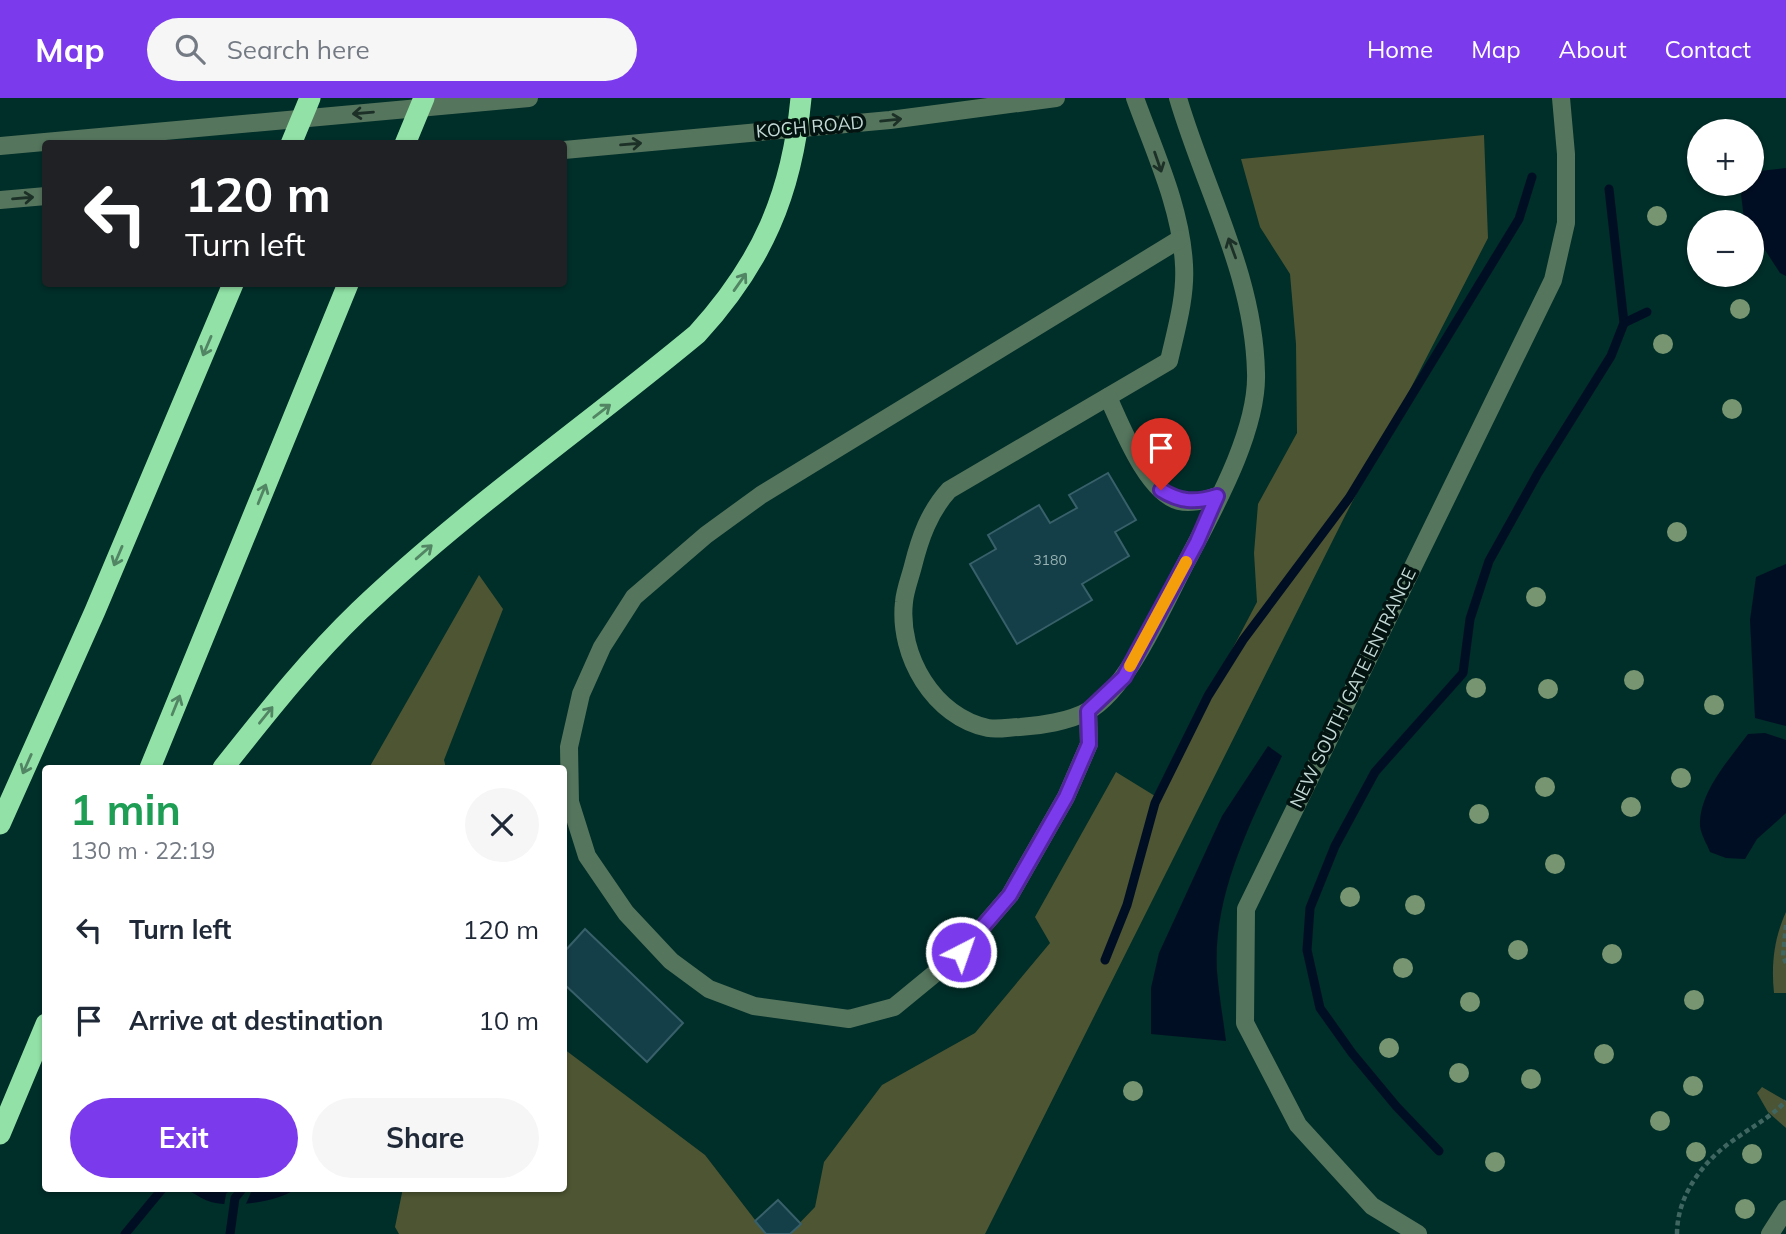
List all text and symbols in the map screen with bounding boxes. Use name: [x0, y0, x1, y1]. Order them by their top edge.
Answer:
search box: [147, 18, 637, 81]
text: Map: [35, 29, 105, 70]
icon: search: [171, 30, 209, 68]
text: Search here: [227, 33, 370, 66]
text: Home: [1367, 34, 1433, 64]
text: Map: [1471, 34, 1521, 64]
text: About: [1559, 34, 1627, 64]
text: Contact: [1665, 34, 1751, 64]
one-way arrow: [353, 107, 375, 120]
street label: KOCH ROAD: [755, 110, 865, 143]
one-way arrow: [879, 113, 901, 126]
map controls: [1687, 119, 1764, 287]
button: +: [1687, 119, 1764, 196]
one-way arrow: [620, 137, 642, 150]
one-way arrow: [1153, 151, 1165, 173]
text: 120 m: [185, 163, 331, 224]
icon: left: [70, 168, 161, 259]
one-way arrow: [11, 191, 34, 204]
button: −: [1687, 210, 1764, 287]
text: Turn left: [185, 224, 305, 264]
one-way arrow: [1225, 237, 1237, 259]
one-way arrow: [733, 273, 747, 292]
one-way arrow: [199, 335, 212, 357]
one-way arrow: [592, 403, 611, 418]
pin: [1131, 418, 1191, 490]
icon: arrive: [1142, 429, 1180, 467]
one-way arrow: [256, 484, 269, 506]
one-way arrow: [415, 544, 433, 560]
one-way arrow: [111, 545, 124, 566]
house number: 3180: [1033, 551, 1067, 569]
street label: NEW SOUTH GATE ENTRANCE: [1284, 564, 1421, 812]
one-way arrow: [170, 695, 183, 716]
one-way arrow: [257, 706, 273, 724]
one-way arrow: [20, 753, 33, 774]
text: 1 min: [70, 783, 181, 836]
button: close: [465, 788, 539, 862]
text: 130 m · 22:19: [70, 836, 215, 865]
icon: left: [70, 911, 108, 949]
text: Turn left: [129, 913, 231, 946]
text: 120 m: [463, 913, 539, 946]
position arrow: [924, 915, 998, 989]
icon: arrive: [70, 1002, 108, 1040]
text: Arrive at destination: [129, 1004, 384, 1037]
text: 10 m: [478, 1004, 539, 1037]
button: Exit: [70, 1098, 298, 1178]
button: Share: [312, 1098, 539, 1178]

